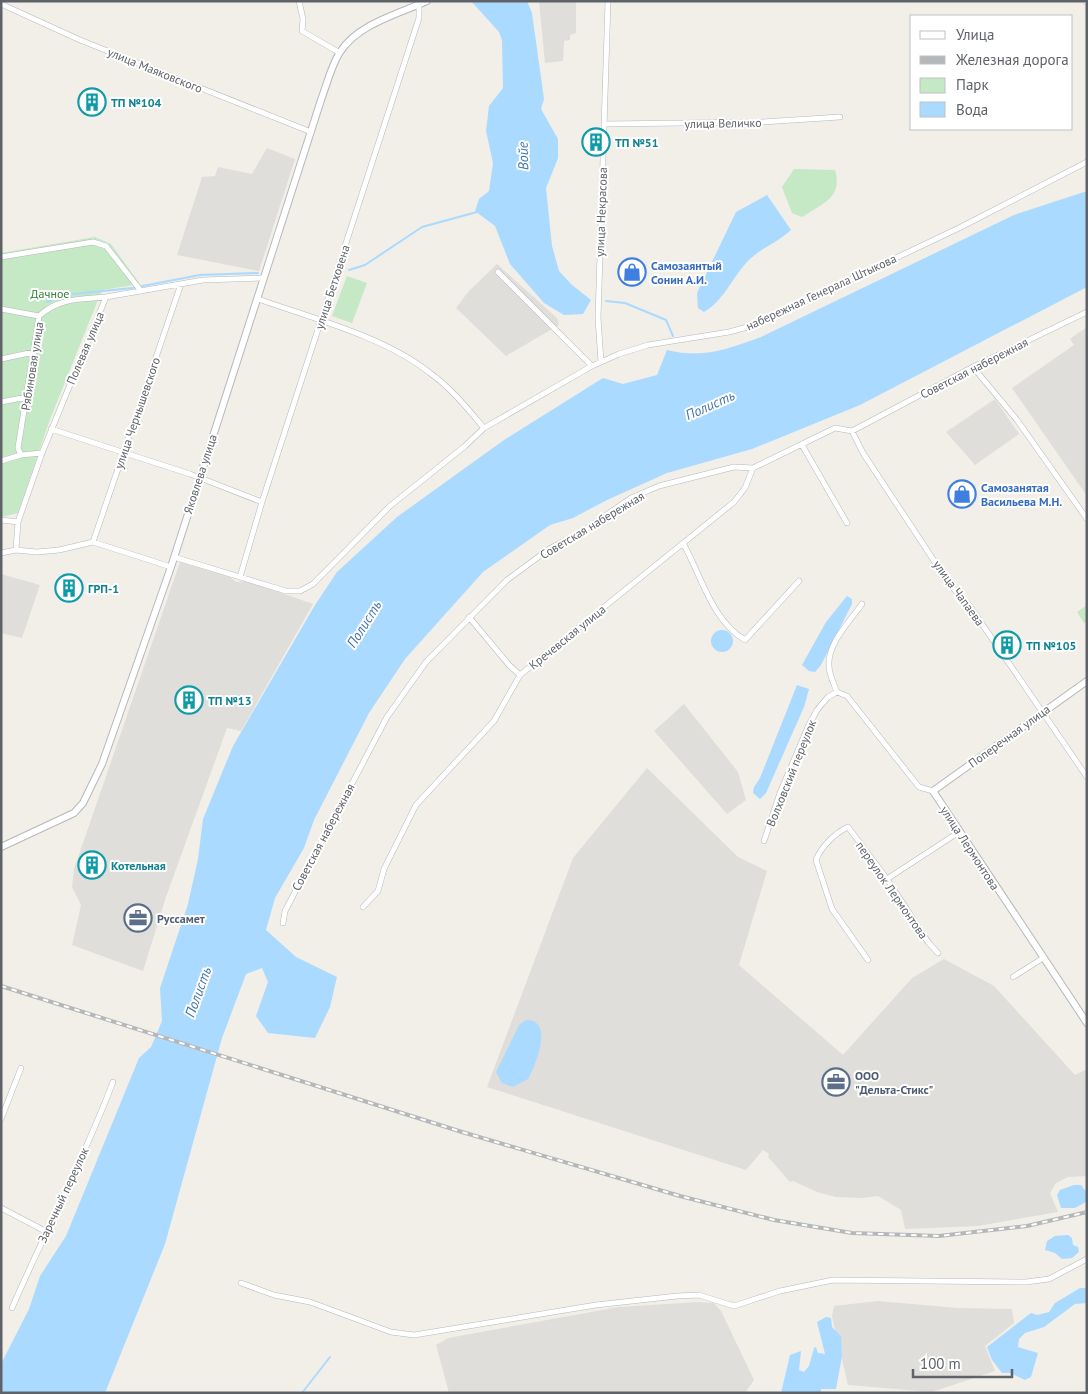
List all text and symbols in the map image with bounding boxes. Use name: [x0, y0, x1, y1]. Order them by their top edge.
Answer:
legend: [910, 15, 1073, 130]
text: Улица: [956, 25, 994, 44]
street label: улица Маяковского: [105, 44, 205, 96]
text: Железная дорога: [955, 50, 1069, 69]
text: Парк: [956, 75, 989, 94]
building icon: ТП №104: [77, 87, 107, 117]
place label: ТП №104: [111, 95, 161, 110]
text: Вода: [956, 100, 988, 119]
street label: улица Величко: [684, 115, 762, 131]
building icon: ТП №51: [581, 127, 611, 157]
place label: ТП №51: [615, 135, 658, 150]
water label: Войе: [514, 141, 532, 170]
street label: улица Некрасова: [592, 167, 610, 257]
street label: улица Бетховена: [311, 243, 353, 331]
street label: набережная Генерала Штыкова: [743, 250, 899, 333]
shop icon: Самозаянтый Сонин А.И.: [617, 257, 647, 287]
place label: Самозаянтый Сонин А.И.: [651, 258, 722, 287]
park label: Дачное: [31, 286, 69, 301]
street label: Полевая улица: [63, 309, 107, 387]
street label: Рябиновая улица: [18, 321, 46, 411]
street label: Советская набережная: [918, 334, 1030, 402]
street label: улица Чернышевского: [111, 355, 163, 471]
water label: Полисть: [682, 386, 738, 424]
street label: Яковлева улица: [180, 432, 220, 516]
shop icon: Самозанятая Васильева М.Н.: [947, 479, 977, 509]
place label: Самозанятая Васильева М.Н.: [981, 480, 1062, 509]
street label: Советская набережная: [537, 488, 647, 562]
street label: улица Чапаева: [930, 557, 988, 629]
building icon: ГРП-1: [54, 573, 84, 603]
place label: ГРП-1: [88, 581, 119, 596]
water label: Полисть: [342, 597, 386, 651]
street label: Кречевская улица: [526, 601, 608, 673]
building icon: ТП №105: [992, 630, 1022, 660]
place label: ТП №105: [1026, 638, 1076, 653]
building icon: ТП №13: [174, 685, 204, 715]
place label: ТП №13: [208, 693, 251, 708]
street label: Поперечная улица: [965, 701, 1053, 771]
street label: Волховский переулок: [763, 717, 819, 829]
street label: Советская набережная: [288, 781, 358, 893]
street label: улица Лермонтова: [937, 803, 1003, 893]
street label: переулок Лермонтова: [853, 838, 931, 942]
building icon: Котельная: [77, 850, 107, 880]
place label: Котельная: [111, 858, 166, 873]
office icon: Руссамет: [123, 903, 153, 933]
place label: Руссамет: [157, 911, 205, 926]
water label: Полисть: [181, 964, 215, 1020]
office icon: ООО "Дельта-Стикс": [821, 1067, 851, 1097]
place label: ООО "Дельта-Стикс": [855, 1068, 933, 1097]
street label: Заречный переулок: [34, 1145, 92, 1245]
scale bar: [913, 1346, 1012, 1378]
text: 100 m: [920, 1354, 961, 1373]

